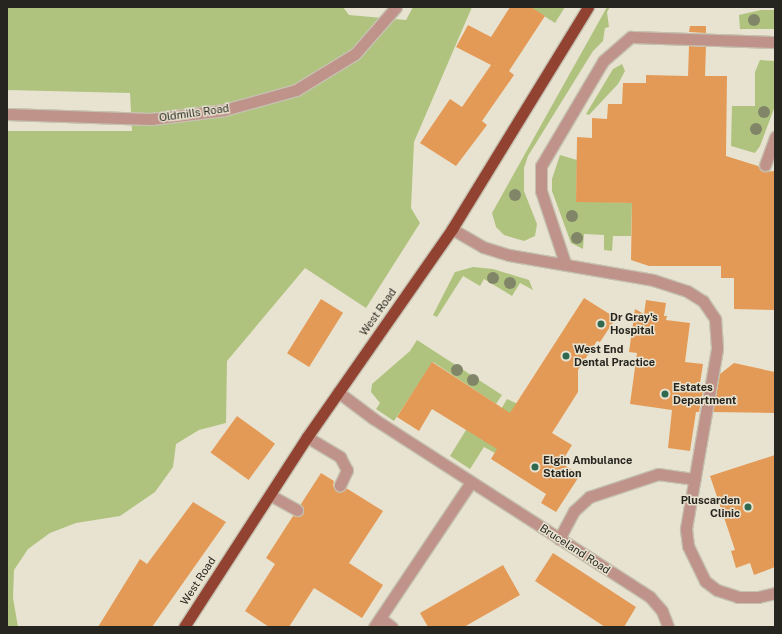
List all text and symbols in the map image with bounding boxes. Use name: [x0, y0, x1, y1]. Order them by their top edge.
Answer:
street label: Oldmills Road: [158, 102, 230, 124]
street label: West Road: [357, 286, 399, 338]
place label: Dr Gray's Hospital: [610, 311, 658, 337]
marker: Dr Gray's Hospital: [595, 318, 607, 330]
place label: West End Dental Practice: [574, 343, 655, 369]
marker: West End Dental Practice: [561, 351, 571, 361]
place label: Estates Department: [673, 381, 736, 407]
marker: Estates Department: [660, 389, 670, 399]
place label: Elgin Ambulance Station: [543, 454, 632, 480]
marker: Elgin Ambulance Station: [530, 462, 540, 472]
place label: Pluscarden Clinic: [681, 494, 740, 520]
marker: Pluscarden Clinic: [743, 502, 753, 512]
street label: Bruceland Road: [537, 521, 613, 577]
street label: West Road: [178, 554, 218, 608]

